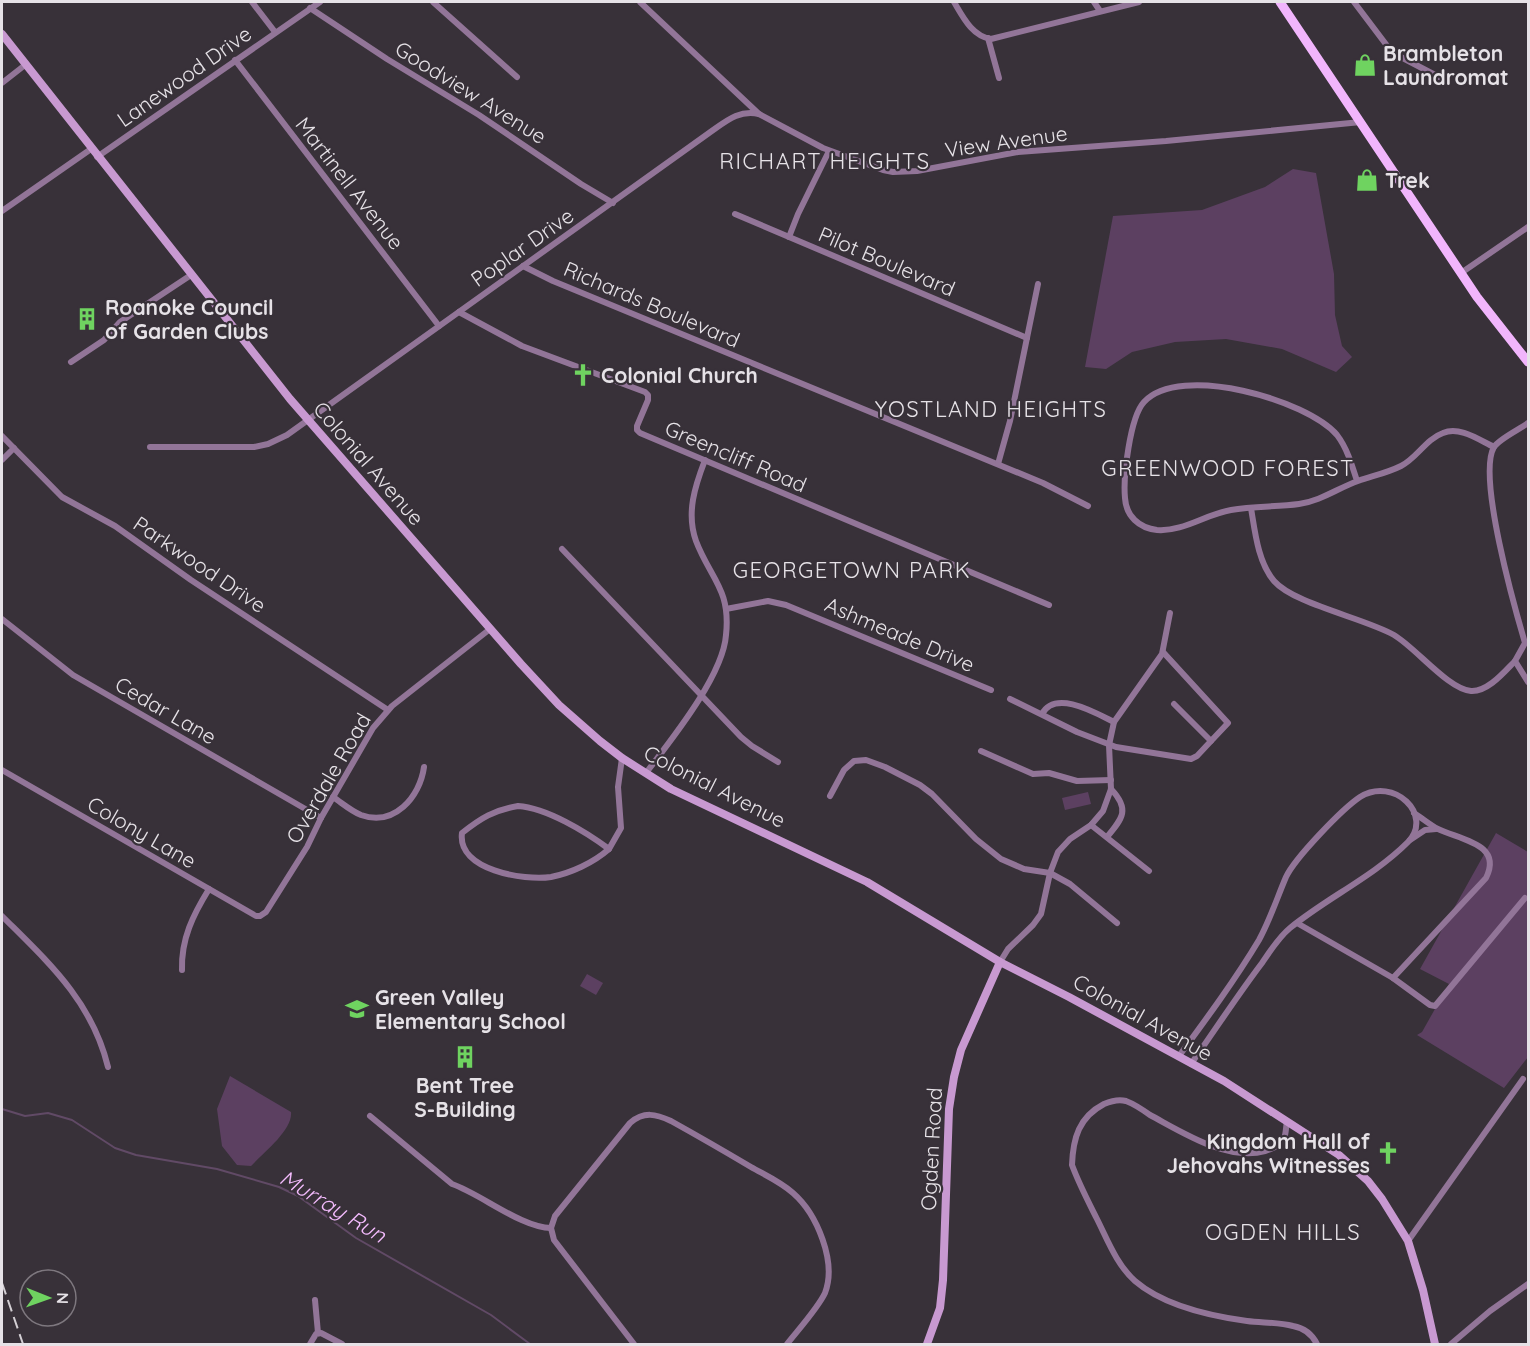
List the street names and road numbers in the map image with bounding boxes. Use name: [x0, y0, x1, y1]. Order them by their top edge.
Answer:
street label: Lanewood Drive: [112, 20, 256, 132]
street label: Goodview Avenue: [391, 35, 551, 149]
street label: Martinell Avenue: [290, 112, 410, 254]
street label: View Avenue: [943, 120, 1069, 162]
street label: Poplar Drive: [466, 202, 578, 292]
street label: Pilot Boulevard: [815, 221, 959, 301]
street label: Richards Boulevard: [560, 255, 744, 353]
street label: Colonial Avenue: [308, 396, 430, 530]
street label: Greencliff Road: [661, 414, 811, 498]
street label: Parkwood Drive: [129, 510, 271, 618]
street label: Ashmeade Drive: [821, 591, 979, 677]
street label: Cedar Lane: [111, 671, 221, 749]
street label: Overdale Road: [280, 708, 376, 848]
street label: Colonial Avenue: [640, 739, 790, 833]
street label: Colony Lane: [83, 790, 201, 874]
street label: Colonial Avenue: [1069, 968, 1217, 1066]
street label: Ogden Road: [915, 1087, 947, 1211]

